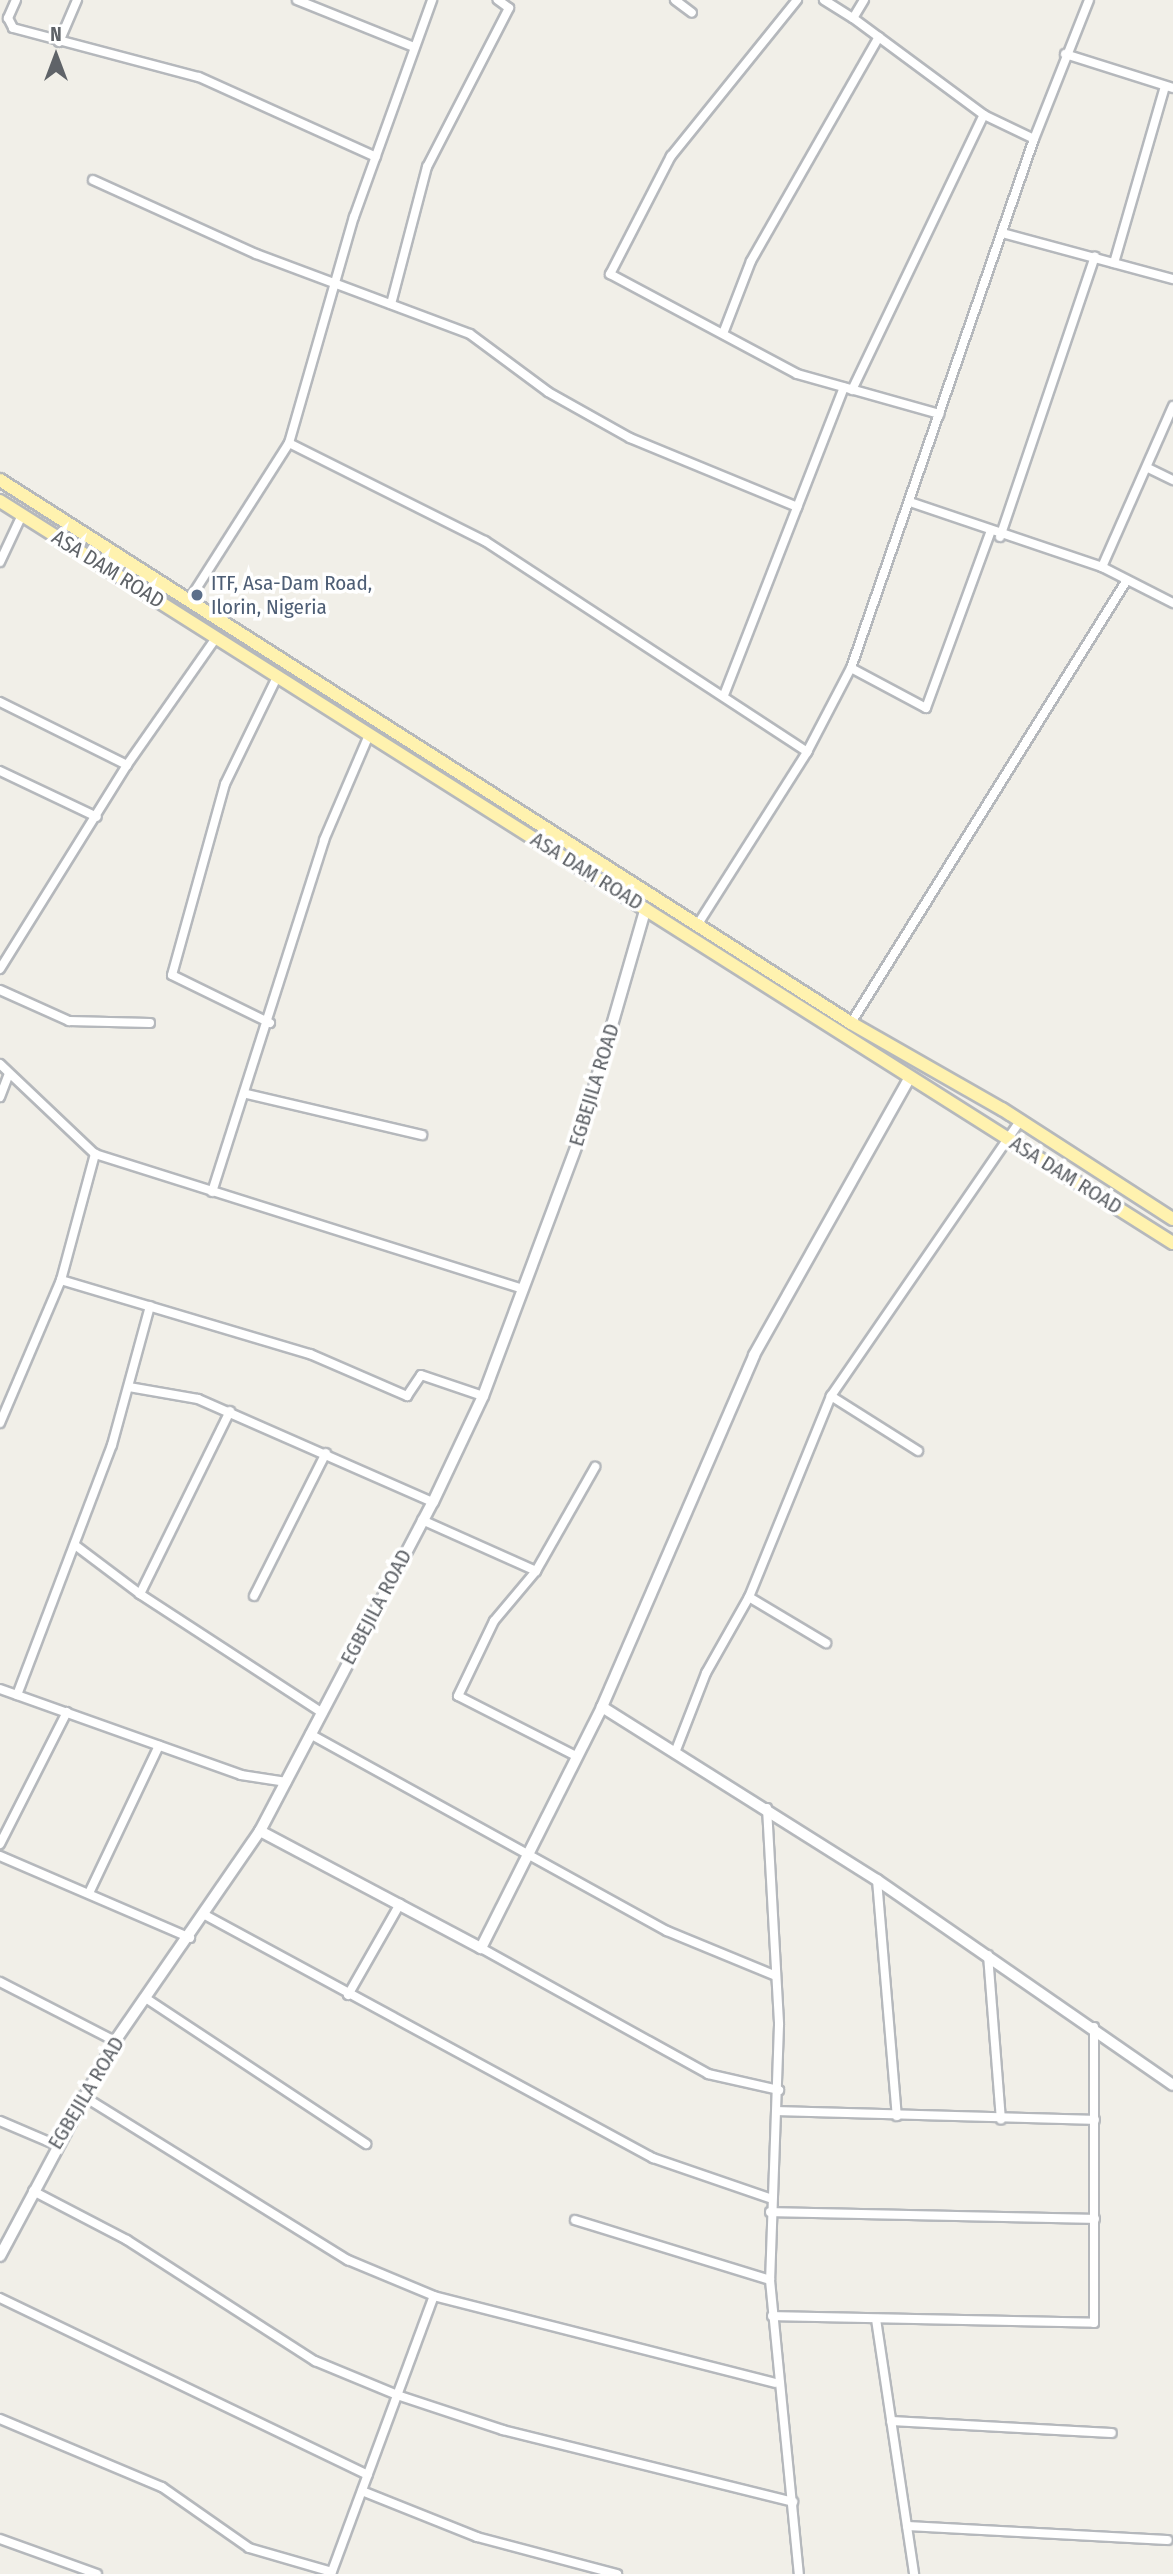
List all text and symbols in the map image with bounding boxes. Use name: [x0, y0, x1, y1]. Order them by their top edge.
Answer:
north arrow: [21, 21, 91, 91]
text: N: [50, 23, 62, 46]
street label: ASA DAM ROAD: [47, 524, 169, 614]
place label: ITF, Asa-Dam Road, Ilorin, Nigeria: [211, 570, 372, 620]
marker: ITF, Asa-Dam Road, Ilorin, Nigeria: [189, 587, 205, 603]
street label: ASA DAM ROAD: [526, 826, 648, 916]
street label: EGBEJILA ROAD: [563, 1021, 625, 1149]
street label: ASA DAM ROAD: [1005, 1130, 1127, 1220]
street label: EGBEJILA ROAD: [335, 1545, 417, 1669]
street label: EGBEJILA ROAD: [43, 2032, 129, 2154]

